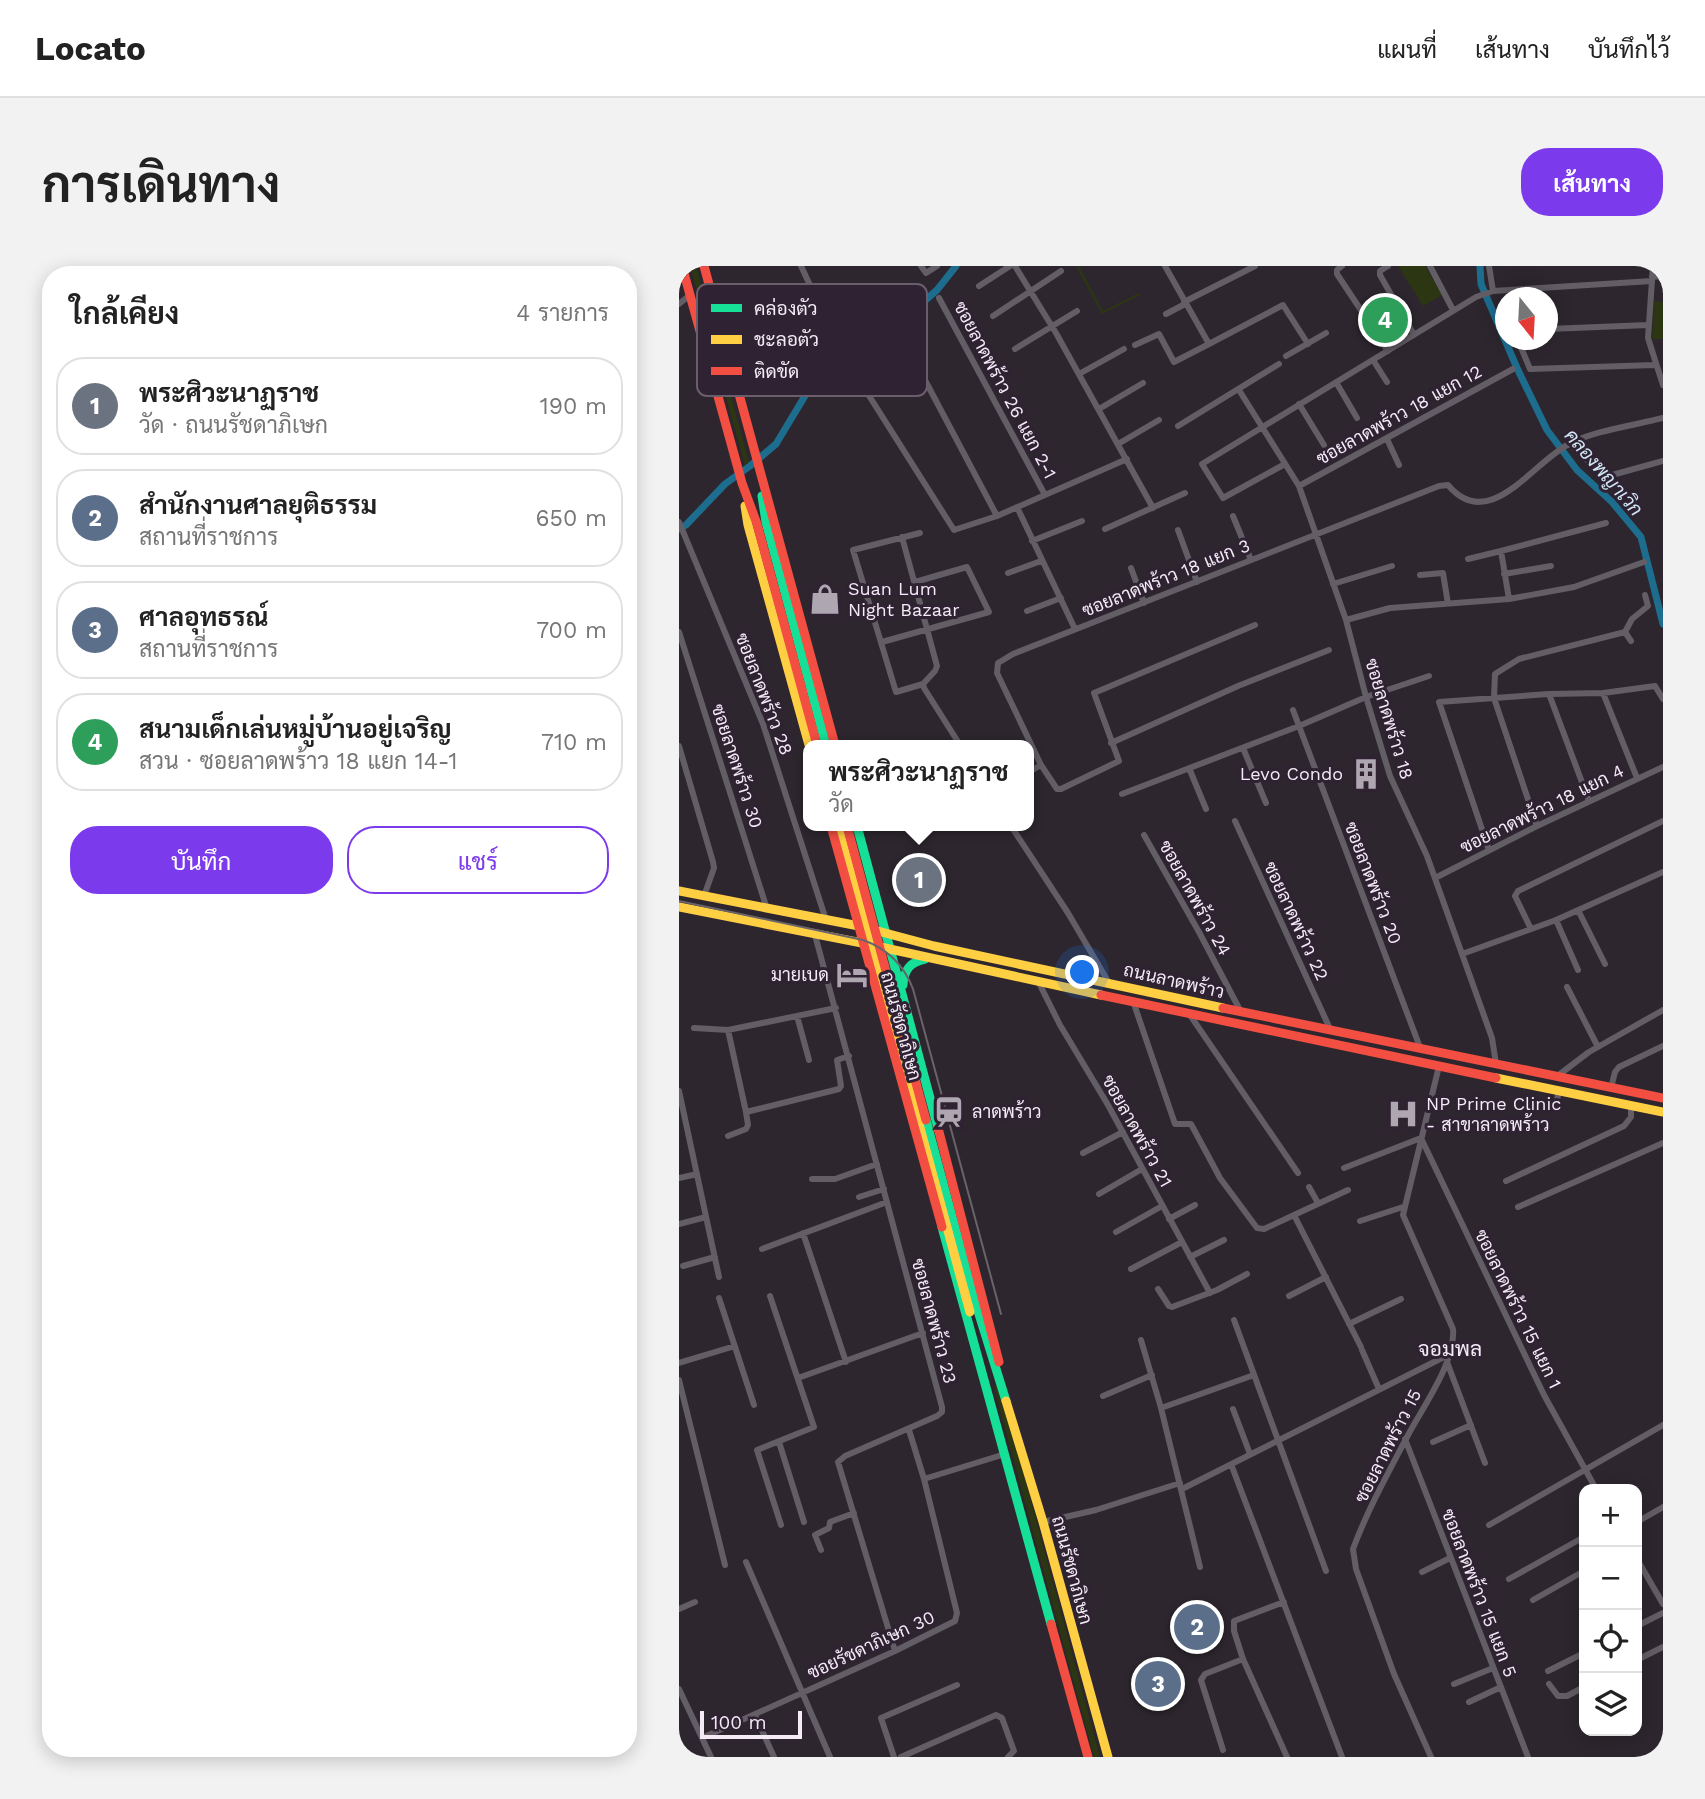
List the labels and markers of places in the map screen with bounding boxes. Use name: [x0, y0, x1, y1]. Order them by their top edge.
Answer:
pin: 4: [1362, 294, 1408, 346]
place label: Suan Lum Night Bazaar: [848, 578, 960, 620]
shop icon: Suan Lum Night Bazaar: [808, 582, 842, 616]
building icon: Levo Condo: [1349, 757, 1383, 791]
place label: Levo Condo: [1240, 763, 1343, 784]
pin: 1: [896, 854, 942, 906]
hotel icon: มายเบด: [835, 958, 869, 992]
place label: มายเบด: [771, 964, 829, 985]
place label: NP Prime Clinic - สาขาลาดพร้าว: [1426, 1093, 1561, 1135]
station icon: ลาดพร้าว: [932, 1095, 966, 1129]
hospital icon: NP Prime Clinic - สาขาลาดพร้าว: [1386, 1097, 1420, 1131]
place label: ลาดพร้าว: [972, 1100, 1041, 1122]
pin: 2: [1174, 1601, 1220, 1653]
pin: 3: [1135, 1658, 1181, 1710]

